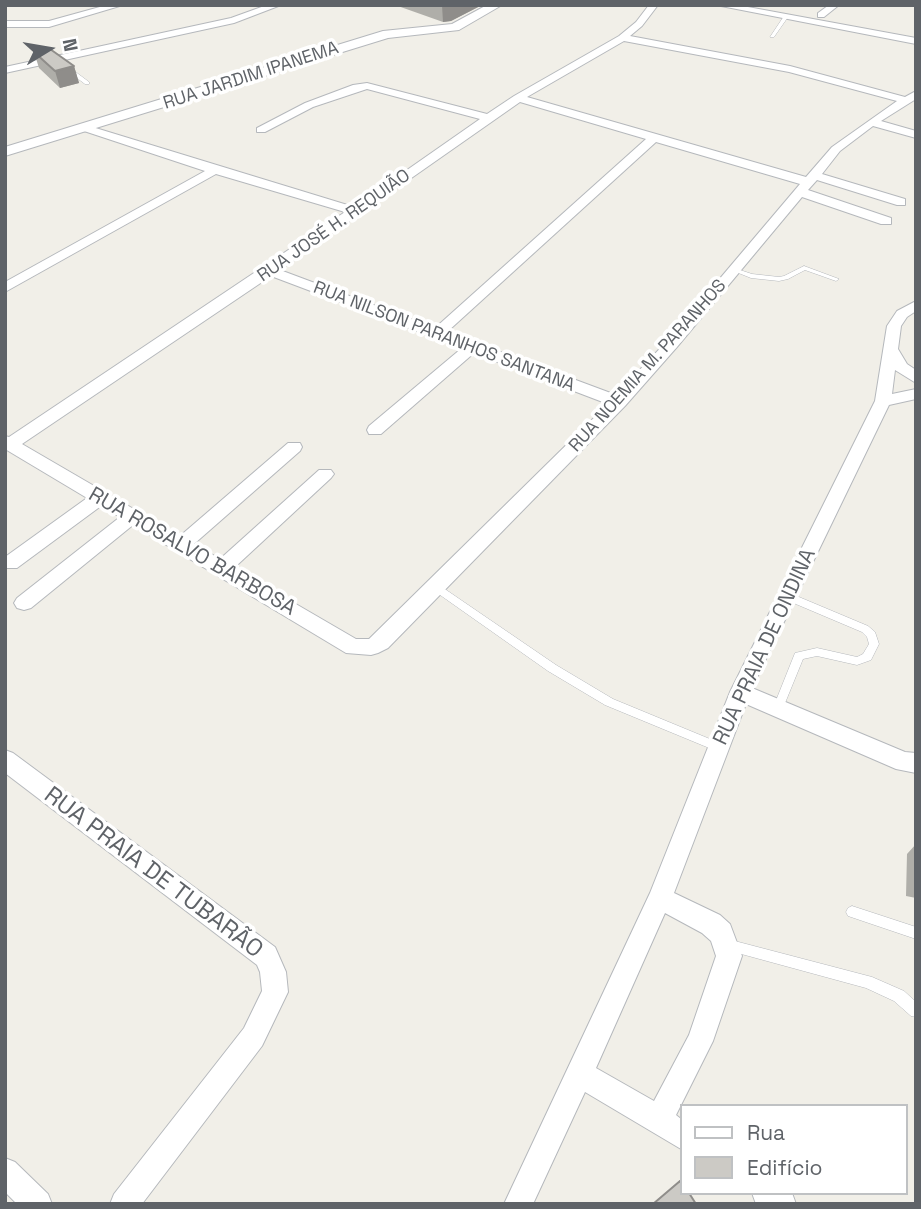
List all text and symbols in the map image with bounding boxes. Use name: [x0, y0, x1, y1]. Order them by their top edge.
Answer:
north arrow: [14, 14, 84, 84]
text: N: [57, 36, 84, 54]
street label: RUA JARDIM IPANEMA: [161, 37, 341, 115]
street label: RUA JOSÉ H. REQUIÃO: [253, 165, 415, 287]
street label: RUA NOEMIA M. PARANHOS: [565, 275, 731, 457]
street label: RUA NILSON PARANHOS SANTANA: [310, 277, 578, 397]
street label: RUA ROSALVO BARBOSA: [84, 482, 300, 622]
street label: RUA PRAIA DE ONDINA: [708, 545, 822, 749]
street label: RUA PRAIA DE TUBARÃO: [38, 781, 268, 965]
legend: [680, 1104, 907, 1195]
text: Rua: [747, 1119, 785, 1146]
text: Edifício: [747, 1154, 823, 1181]

